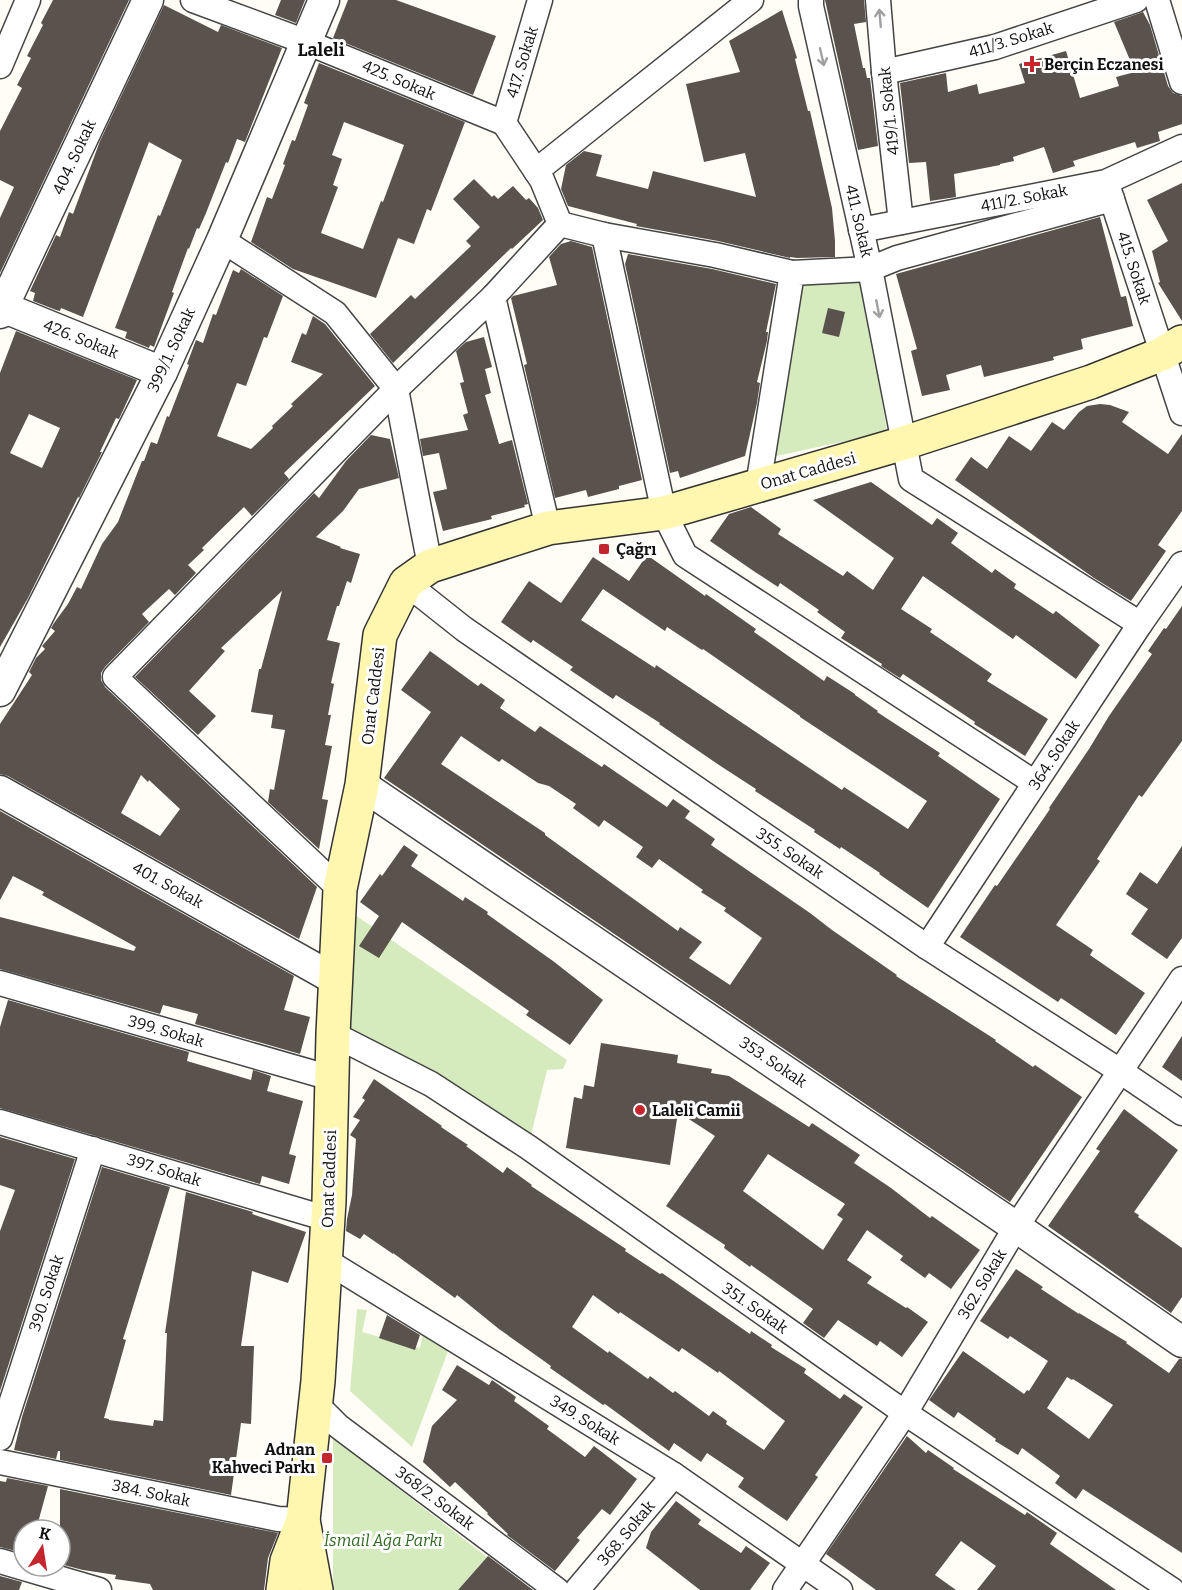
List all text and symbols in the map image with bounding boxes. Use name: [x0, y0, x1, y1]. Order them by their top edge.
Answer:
one-way arrow: [874, 9, 885, 28]
street label: 411/3. Sokak: [966, 18, 1056, 62]
street label: 417. Sokak: [502, 24, 542, 100]
district label: Laleli: [298, 39, 345, 61]
one-way arrow: [817, 47, 828, 66]
place label: Berçin Eczanesi: [1044, 55, 1164, 74]
street label: 425. Sokak: [359, 56, 439, 104]
marker: Berçin Eczanesi: [1025, 57, 1039, 71]
street label: 419/1. Sokak: [875, 66, 903, 156]
street label: 404. Sokak: [48, 116, 100, 198]
street label: 411/2. Sokak: [979, 180, 1069, 216]
street label: 411. Sokak: [841, 183, 877, 259]
street label: 415. Sokak: [1113, 229, 1155, 307]
one-way arrow: [873, 299, 884, 318]
street label: 399/1. Sokak: [143, 305, 199, 395]
street label: 426. Sokak: [41, 315, 121, 363]
street label: Onat Caddesi: [758, 448, 858, 494]
place label: Çağrı: [616, 540, 656, 559]
marker: Çağrı: [597, 542, 611, 556]
street label: Onat Caddesi: [358, 646, 388, 746]
street label: 364. Sokak: [1024, 716, 1084, 794]
street label: 355. Sokak: [753, 823, 827, 883]
street label: 401. Sokak: [129, 858, 207, 912]
street label: 399. Sokak: [126, 1011, 206, 1051]
street label: 353. Sokak: [736, 1033, 810, 1091]
place label: Laleli Camii: [652, 1101, 741, 1120]
marker: Laleli Camii: [633, 1103, 647, 1117]
street label: Onat Caddesi: [318, 1129, 340, 1229]
street label: 397. Sokak: [125, 1150, 203, 1190]
street label: 362. Sokak: [954, 1245, 1010, 1323]
street label: 390. Sokak: [25, 1252, 67, 1334]
street label: 351. Sokak: [719, 1279, 791, 1337]
street label: 349. Sokak: [547, 1391, 623, 1449]
place label: Adnan Kahveci Parkı: [212, 1440, 316, 1477]
marker: Adnan Kahveci Parkı: [320, 1451, 334, 1465]
street label: 368/2. Sokak: [392, 1462, 478, 1534]
street label: 384. Sokak: [110, 1475, 192, 1511]
street label: 368. Sokak: [593, 1497, 659, 1569]
north arrow: [12, 1518, 72, 1578]
text: K: [37, 1523, 53, 1544]
park label: İsmail Ağa Parkı: [324, 1531, 442, 1550]

